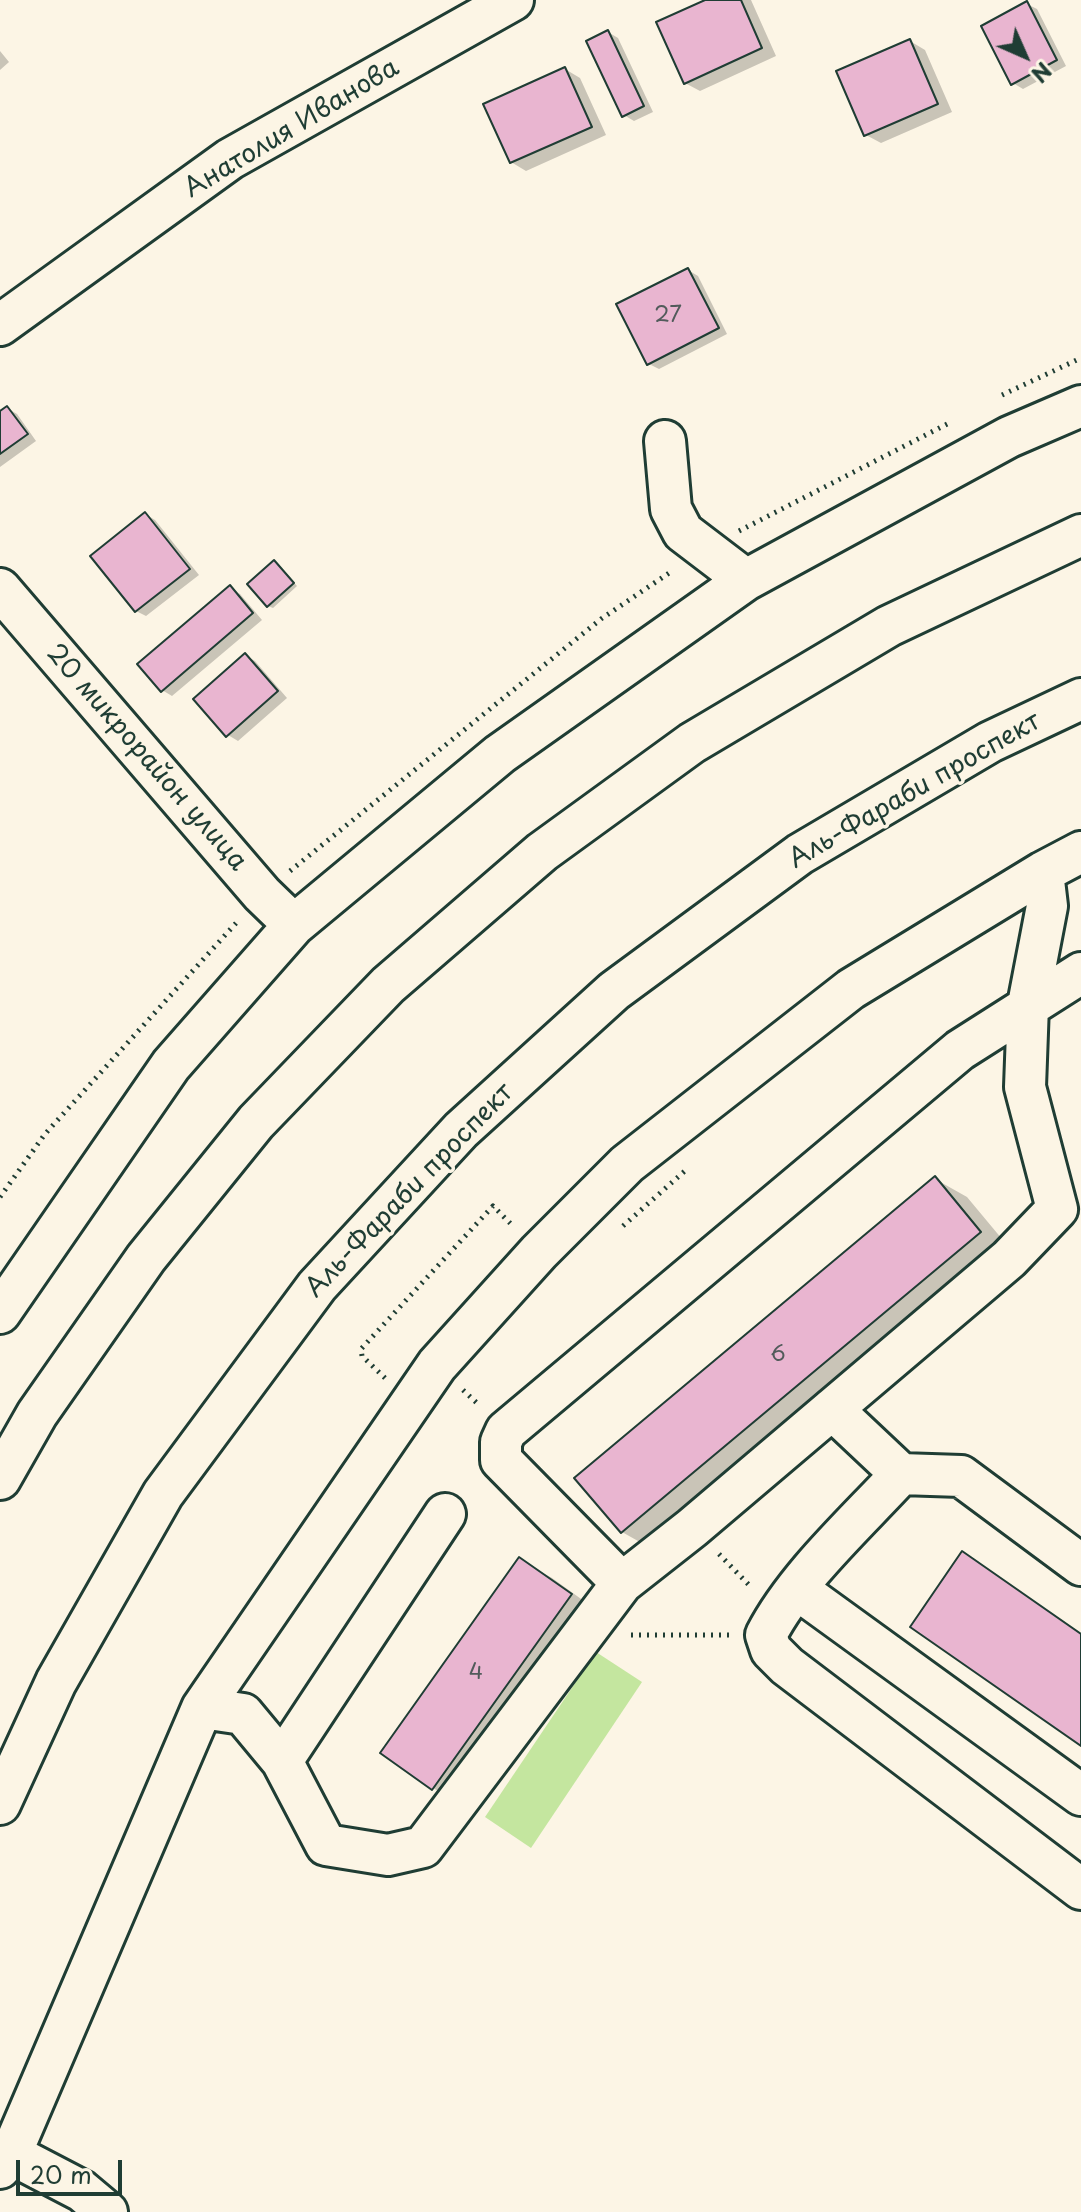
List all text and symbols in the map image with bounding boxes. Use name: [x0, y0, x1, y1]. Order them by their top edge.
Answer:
north arrow: [985, 16, 1065, 96]
street label: Анатолия Иванова: [179, 53, 405, 205]
text: N: [1024, 55, 1060, 91]
house number: 27: [654, 303, 682, 329]
street label: 20 микрорайон улица: [39, 638, 253, 878]
street label: Аль-Фараби проспект: [784, 706, 1046, 876]
street label: Аль-Фараби проспект: [300, 1078, 520, 1304]
house number: 6: [770, 1342, 786, 1368]
house number: 4: [469, 1660, 483, 1686]
scale bar: [20, 2144, 126, 2194]
text: 20 m: [30, 2156, 92, 2192]

